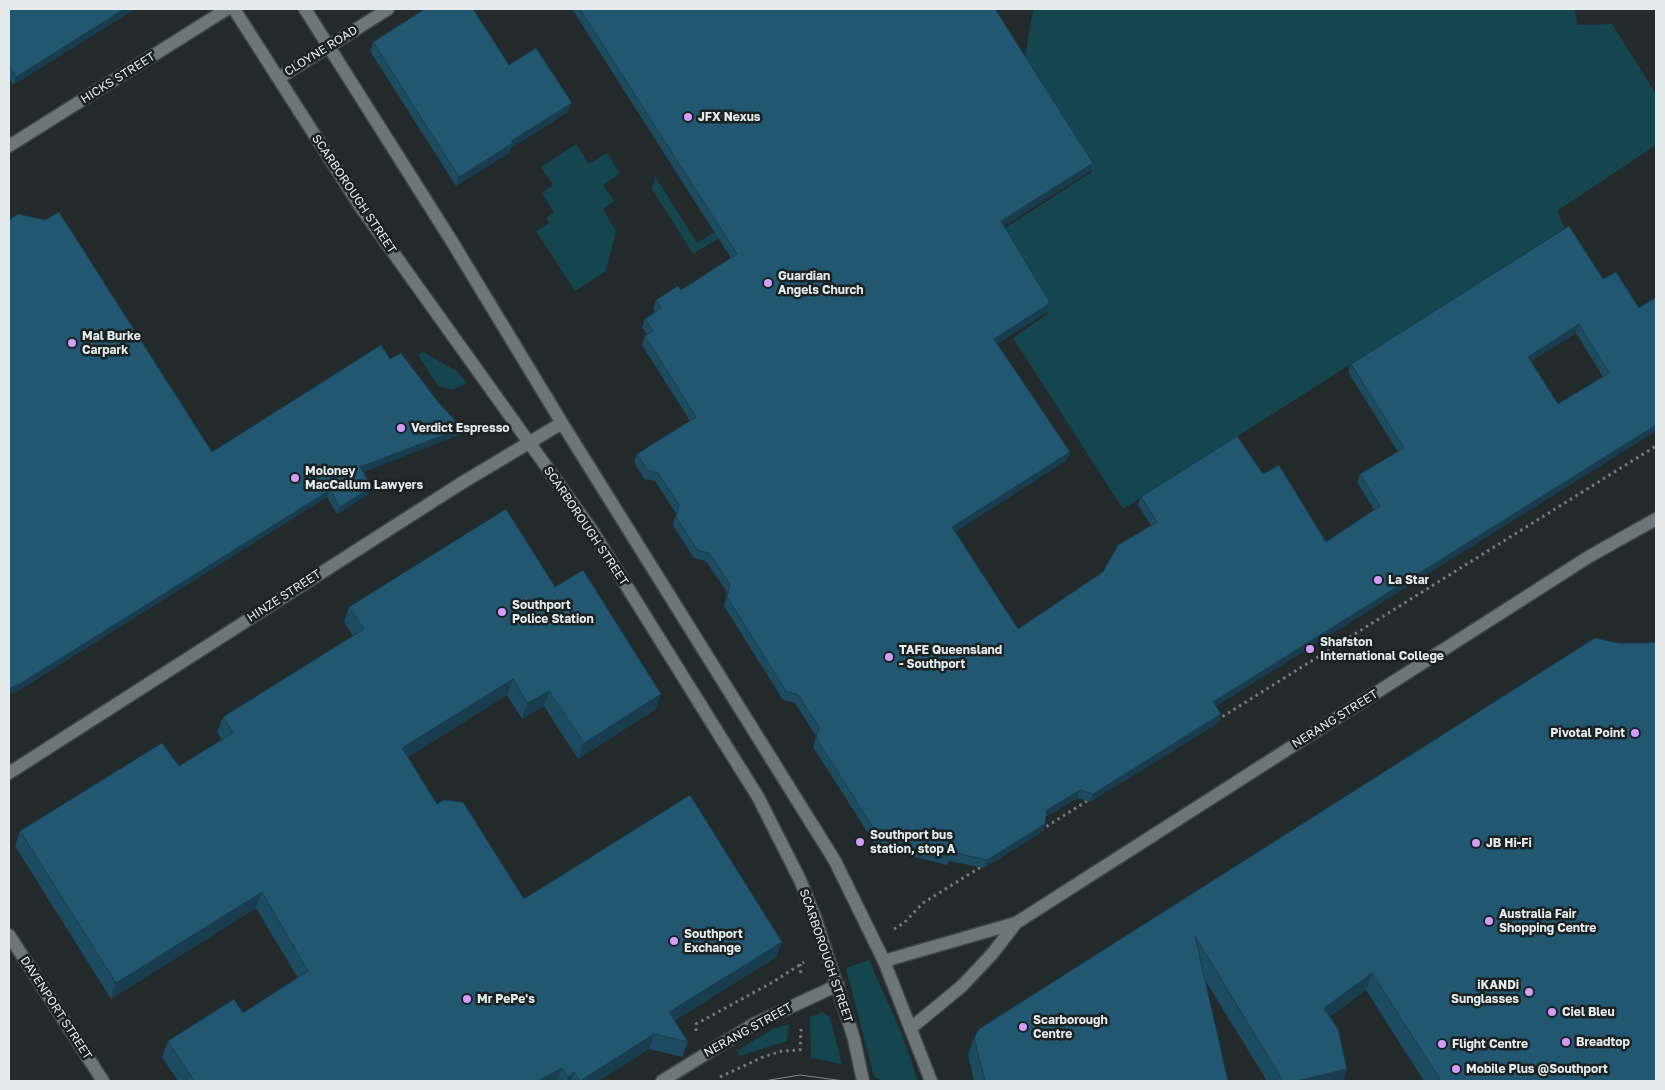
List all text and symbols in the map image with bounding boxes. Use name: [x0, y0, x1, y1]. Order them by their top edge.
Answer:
street label: CLOYNE ROAD: [282, 23, 360, 79]
street label: HICKS STREET: [78, 49, 158, 107]
place label: JFX Nexus: [698, 110, 761, 124]
marker: JFX Nexus: [682, 111, 694, 123]
street label: SCARBOROUGH STREET: [309, 132, 399, 256]
place label: Guardian Angels Church: [778, 269, 864, 297]
marker: Guardian Angels Church: [762, 277, 774, 289]
place label: Mal Burke Carpark: [82, 329, 141, 357]
marker: Mal Burke Carpark: [66, 337, 78, 349]
place label: Verdict Espresso: [411, 421, 510, 435]
marker: Verdict Espresso: [395, 422, 407, 434]
place label: Moloney MacCallum Lawyers: [305, 464, 423, 492]
street label: SCARBOROUGH STREET: [541, 464, 631, 588]
marker: Moloney MacCallum Lawyers: [289, 472, 301, 484]
street label: HINZE STREET: [244, 567, 324, 625]
place label: La Star: [1388, 573, 1429, 587]
marker: La Star: [1372, 574, 1384, 586]
place label: Southport Police Station: [512, 598, 594, 626]
marker: Southport Police Station: [496, 606, 508, 618]
place label: Shafston International College: [1320, 635, 1444, 663]
place label: TAFE Queensland - Southport: [899, 643, 1002, 671]
marker: Shafston International College: [1304, 643, 1316, 655]
marker: TAFE Queensland - Southport: [883, 651, 895, 663]
street label: NERANG STREET: [1289, 687, 1381, 751]
place label: Pivotal Point: [1550, 726, 1625, 740]
marker: Pivotal Point: [1629, 727, 1641, 739]
place label: Southport bus station, stop A: [870, 828, 955, 856]
marker: Southport bus station, stop A: [854, 836, 866, 848]
place label: JB Hi-Fi: [1486, 836, 1532, 850]
marker: JB Hi-Fi: [1470, 837, 1482, 849]
street label: SCARBOROUGH STREET: [796, 887, 856, 1025]
place label: Australia Fair Shopping Centre: [1499, 907, 1596, 935]
marker: Australia Fair Shopping Centre: [1483, 915, 1495, 927]
place label: Southport Exchange: [684, 927, 743, 955]
marker: Southport Exchange: [668, 935, 680, 947]
street label: DAVENPORT STREET: [17, 954, 95, 1062]
place label: iKANDi Sunglasses: [1451, 978, 1519, 1006]
marker: iKANDi Sunglasses: [1523, 986, 1535, 998]
place label: Mr PePe's: [477, 992, 535, 1006]
marker: Mr PePe's: [461, 993, 473, 1005]
street label: NERANG STREET: [701, 1000, 795, 1060]
place label: Ciel Bleu: [1562, 1005, 1615, 1019]
marker: Ciel Bleu: [1546, 1006, 1558, 1018]
place label: Scarborough Centre: [1033, 1013, 1108, 1041]
marker: Scarborough Centre: [1017, 1021, 1029, 1033]
place label: Breadtop: [1576, 1035, 1630, 1049]
marker: Breadtop: [1560, 1036, 1572, 1048]
place label: Flight Centre: [1452, 1037, 1528, 1051]
marker: Flight Centre: [1436, 1038, 1448, 1050]
place label: Mobile Plus @Southport: [1466, 1062, 1608, 1076]
marker: Mobile Plus @Southport: [1450, 1063, 1462, 1075]

